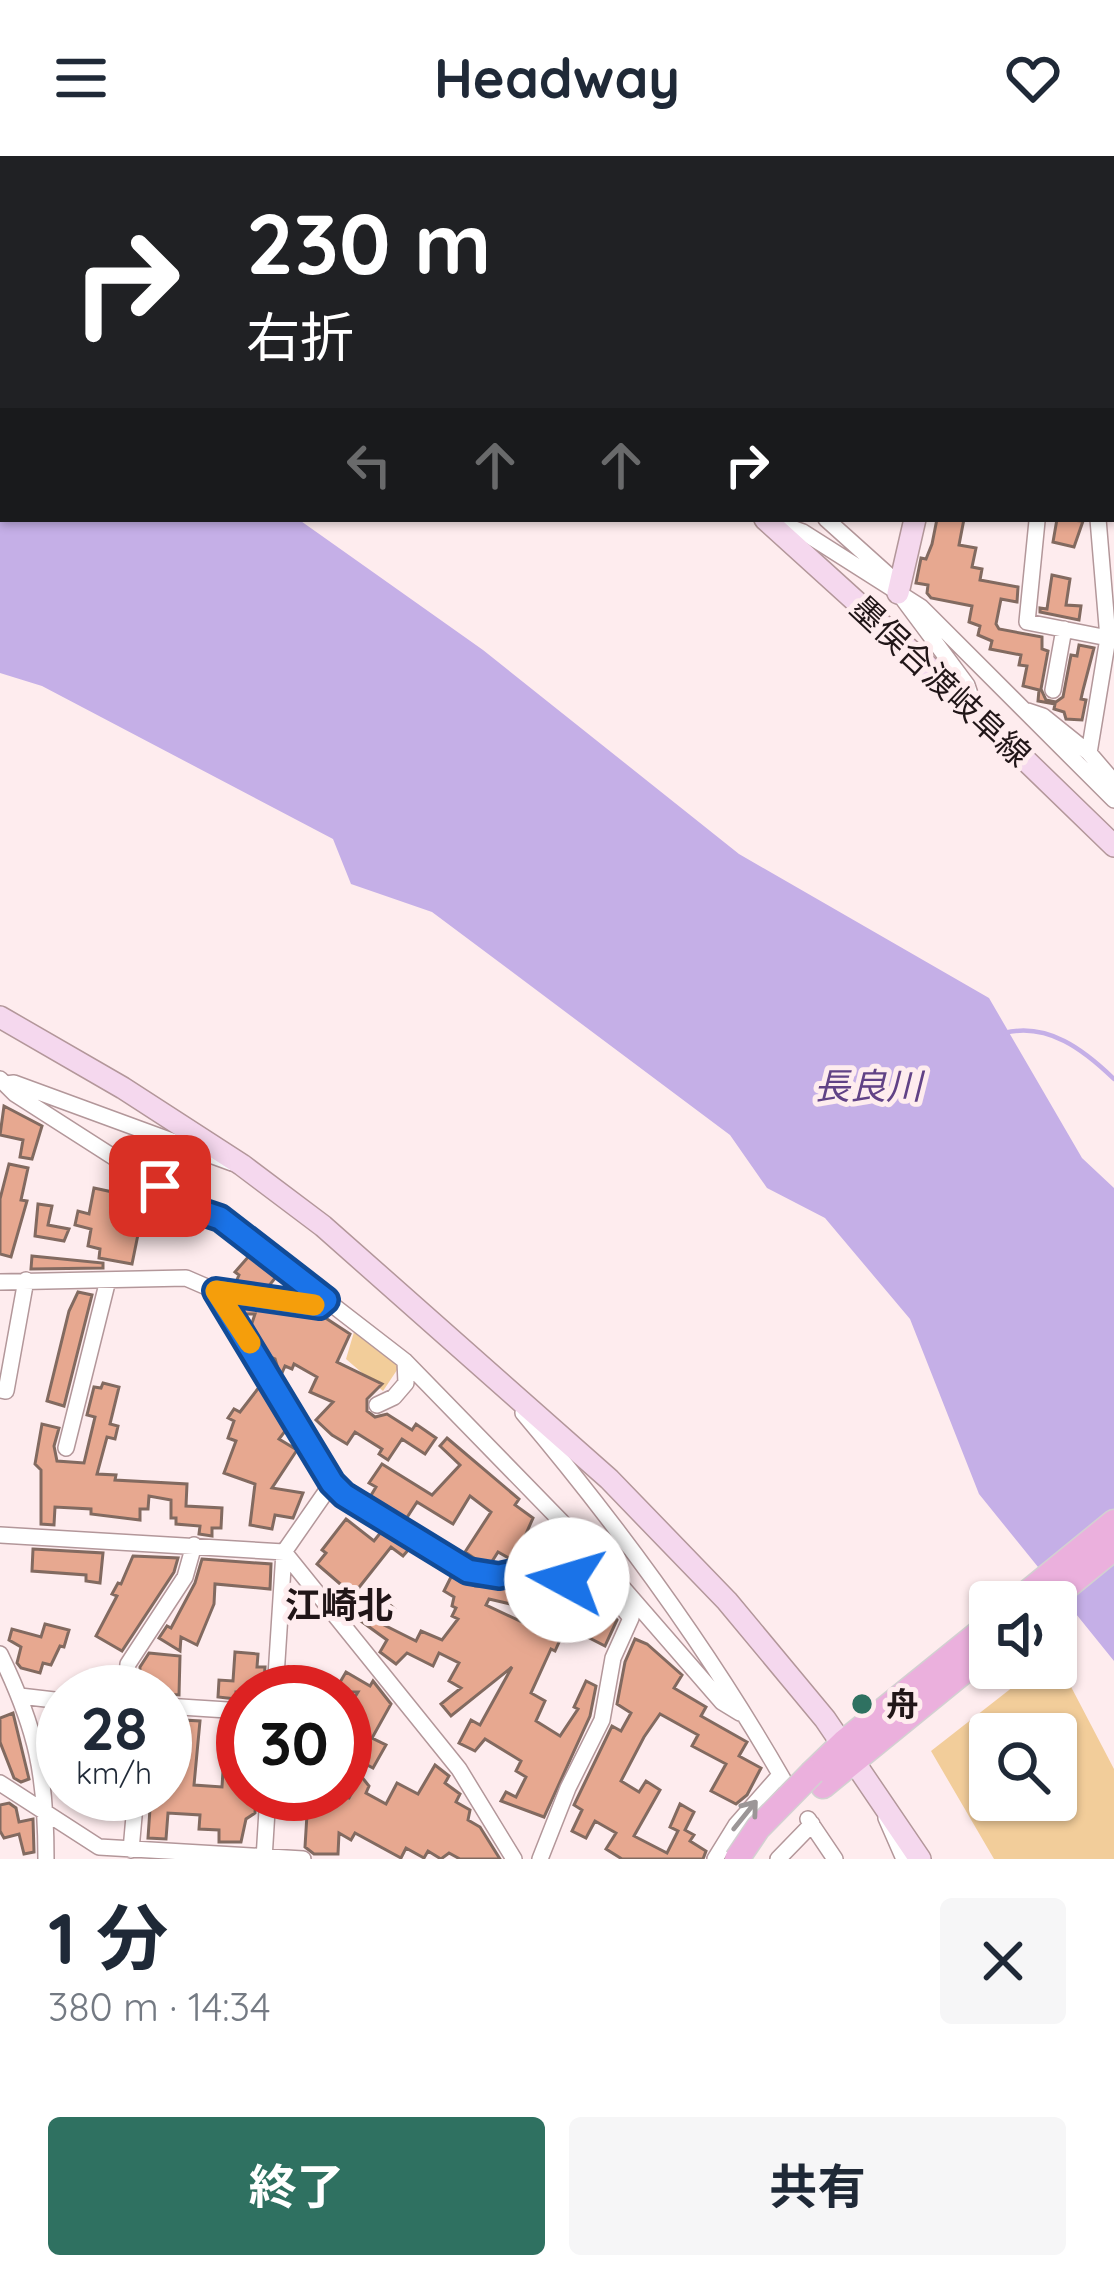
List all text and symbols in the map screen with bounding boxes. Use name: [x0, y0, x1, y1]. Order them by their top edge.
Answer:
text: Headway: [434, 44, 680, 112]
icon: menu: [48, 45, 114, 111]
icon: heart: [1000, 45, 1066, 111]
text: 230 m: [246, 190, 491, 295]
icon: right: [48, 204, 204, 360]
text: 右折: [246, 303, 354, 371]
icon: left: [336, 432, 402, 498]
icon: ahead: [462, 432, 528, 498]
icon: ahead: [588, 432, 654, 498]
icon: right: [714, 432, 780, 498]
street label: 墨俣合渡岐阜線: [843, 587, 1040, 774]
water label: 長良川: [814, 1063, 926, 1108]
pin: [109, 1135, 211, 1237]
icon: arrive: [127, 1153, 193, 1219]
position arrow: [504, 1517, 630, 1643]
map controls: [969, 1581, 1077, 1821]
button: sound: [969, 1581, 1077, 1689]
district label: 江崎北: [285, 1582, 393, 1627]
speed limit sign: 30: [216, 1665, 372, 1821]
place label: 舟: [886, 1683, 919, 1724]
text: 28: [80, 1690, 148, 1765]
marker: 舟: [849, 1691, 875, 1717]
button: search: [969, 1713, 1077, 1821]
text: km/h: [76, 1754, 152, 1792]
one-way arrow: [732, 1800, 758, 1832]
text: 1 分: [48, 1892, 168, 1982]
button: close: [940, 1898, 1066, 2024]
text: 380 m · 14:34: [48, 1982, 271, 2031]
button: 終了: [48, 2117, 545, 2255]
button: 共有: [569, 2117, 1066, 2255]

